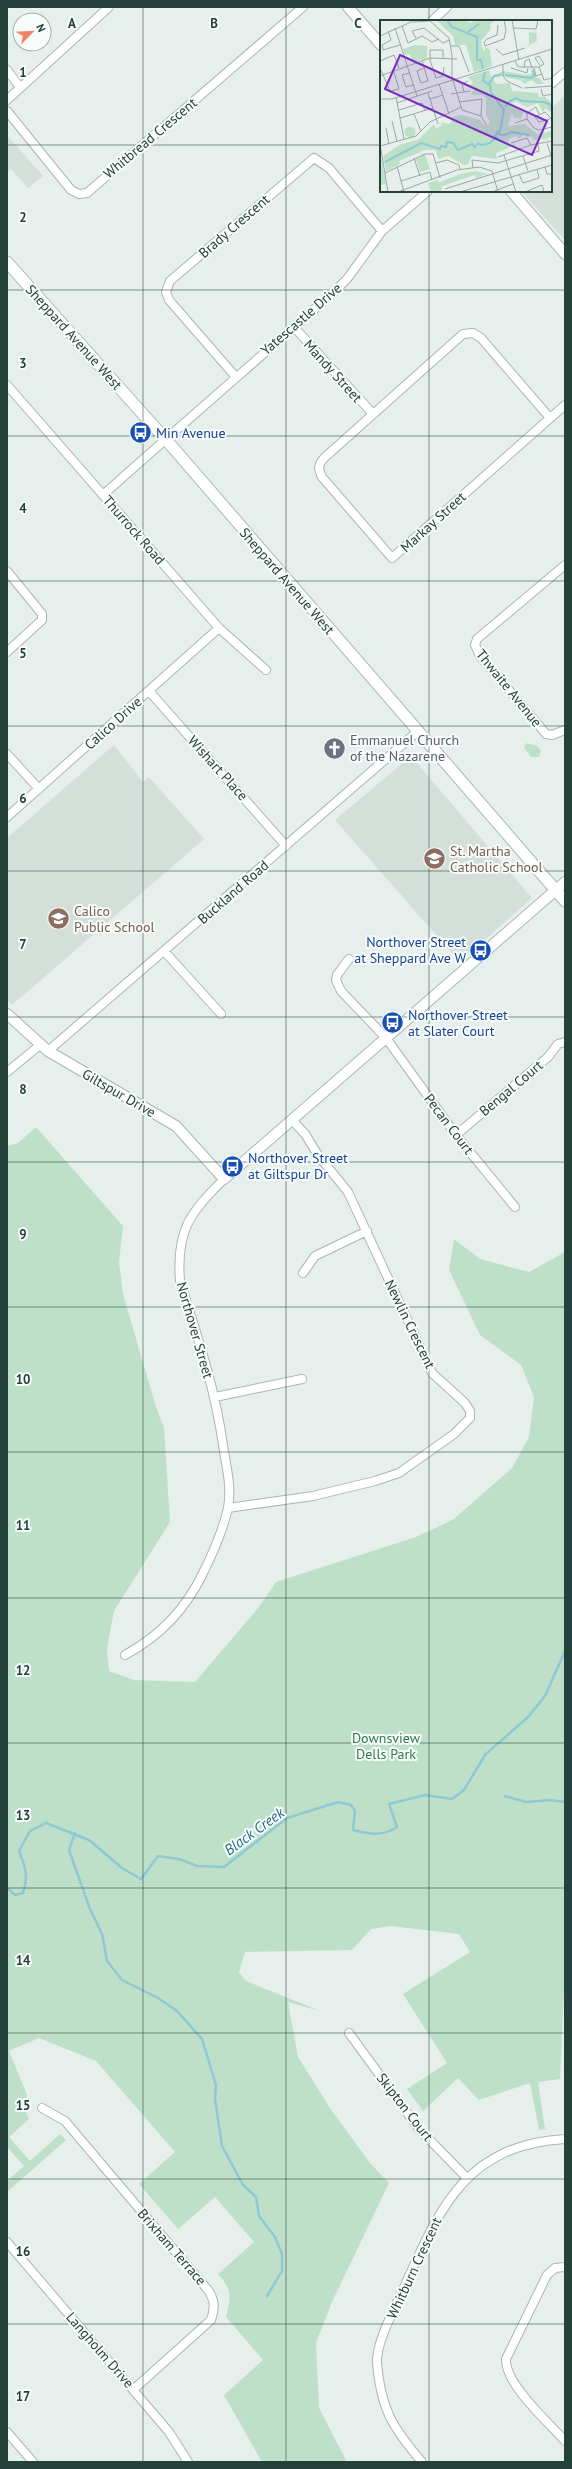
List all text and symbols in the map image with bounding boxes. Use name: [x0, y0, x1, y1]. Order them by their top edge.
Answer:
north arrow: [12, 12, 52, 52]
text: A: [68, 15, 76, 32]
text: B: [210, 15, 218, 32]
text: C: [354, 15, 362, 32]
inset map: [380, 20, 552, 192]
text: N: [33, 22, 49, 34]
text: 1: [19, 64, 27, 81]
street label: Whitbread Crescent: [100, 94, 201, 182]
street label: Brady Crescent: [195, 190, 273, 262]
text: 2: [19, 209, 27, 226]
street label: Yatescastle Drive: [257, 279, 345, 359]
street label: Sheppard Avenue West: [22, 281, 126, 394]
street label: Mandy Street: [300, 336, 366, 406]
text: 3: [19, 355, 27, 372]
bus stop icon: Min Avenue: [127, 420, 153, 446]
place label: Min Avenue: [156, 424, 226, 442]
street label: Markay Street: [397, 488, 470, 556]
street label: Thurrock Road: [99, 492, 169, 568]
text: 4: [19, 500, 27, 517]
street label: Sheppard Avenue West: [236, 524, 339, 638]
text: 5: [19, 645, 27, 662]
street label: Thwaite Avenue: [472, 645, 546, 731]
street label: Calico Drive: [81, 693, 145, 753]
place label: Emmanuel Church of the Nazarene: [350, 731, 459, 765]
street label: Wishart Place: [184, 732, 252, 804]
church icon: Emmanuel Church of the Nazarene: [322, 735, 348, 761]
text: 6: [19, 790, 27, 807]
place label: St. Martha Catholic School: [450, 842, 543, 876]
school or university icon: St. Martha Catholic School: [421, 846, 447, 872]
street label: Buckland Road: [194, 856, 272, 928]
place label: Calico Public School: [74, 902, 155, 936]
school or university icon: Calico Public School: [46, 906, 72, 932]
place label: Northover Street at Sheppard Ave W: [354, 933, 466, 967]
text: 7: [19, 936, 27, 953]
bus stop icon: Northover Street at Sheppard Ave W: [468, 937, 494, 963]
place label: Northover Street at Slater Court: [408, 1006, 508, 1040]
bus stop icon: Northover Street at Slater Court: [380, 1010, 406, 1036]
street label: Bengal Court: [475, 1056, 547, 1120]
street label: Giltspur Drive: [79, 1065, 159, 1121]
text: 8: [19, 1081, 27, 1098]
street label: Pecan Court: [420, 1090, 478, 1158]
place label: Northover Street at Giltspur Dr: [248, 1149, 348, 1183]
bus stop icon: Northover Street at Giltspur Dr: [219, 1153, 245, 1179]
text: 9: [19, 1226, 27, 1243]
street label: Newlin Crescent: [381, 1276, 439, 1372]
street label: Northover Street: [173, 1280, 217, 1381]
text: 10: [16, 1371, 30, 1388]
text: 11: [16, 1517, 30, 1534]
text: 12: [16, 1662, 30, 1679]
park label: Downsview Dells Park: [352, 1729, 421, 1763]
water label: Black Creek: [220, 1802, 289, 1859]
text: 13: [16, 1807, 30, 1824]
text: 14: [16, 1952, 31, 1969]
street label: Skipton Court: [373, 2069, 437, 2145]
text: 15: [16, 2097, 30, 2114]
street label: Brixham Terrace: [134, 2205, 210, 2289]
street label: Whitburn Crescent: [383, 2214, 446, 2322]
text: 16: [16, 2243, 30, 2260]
street label: Langholm Drive: [62, 2308, 138, 2392]
text: 17: [16, 2388, 30, 2405]

